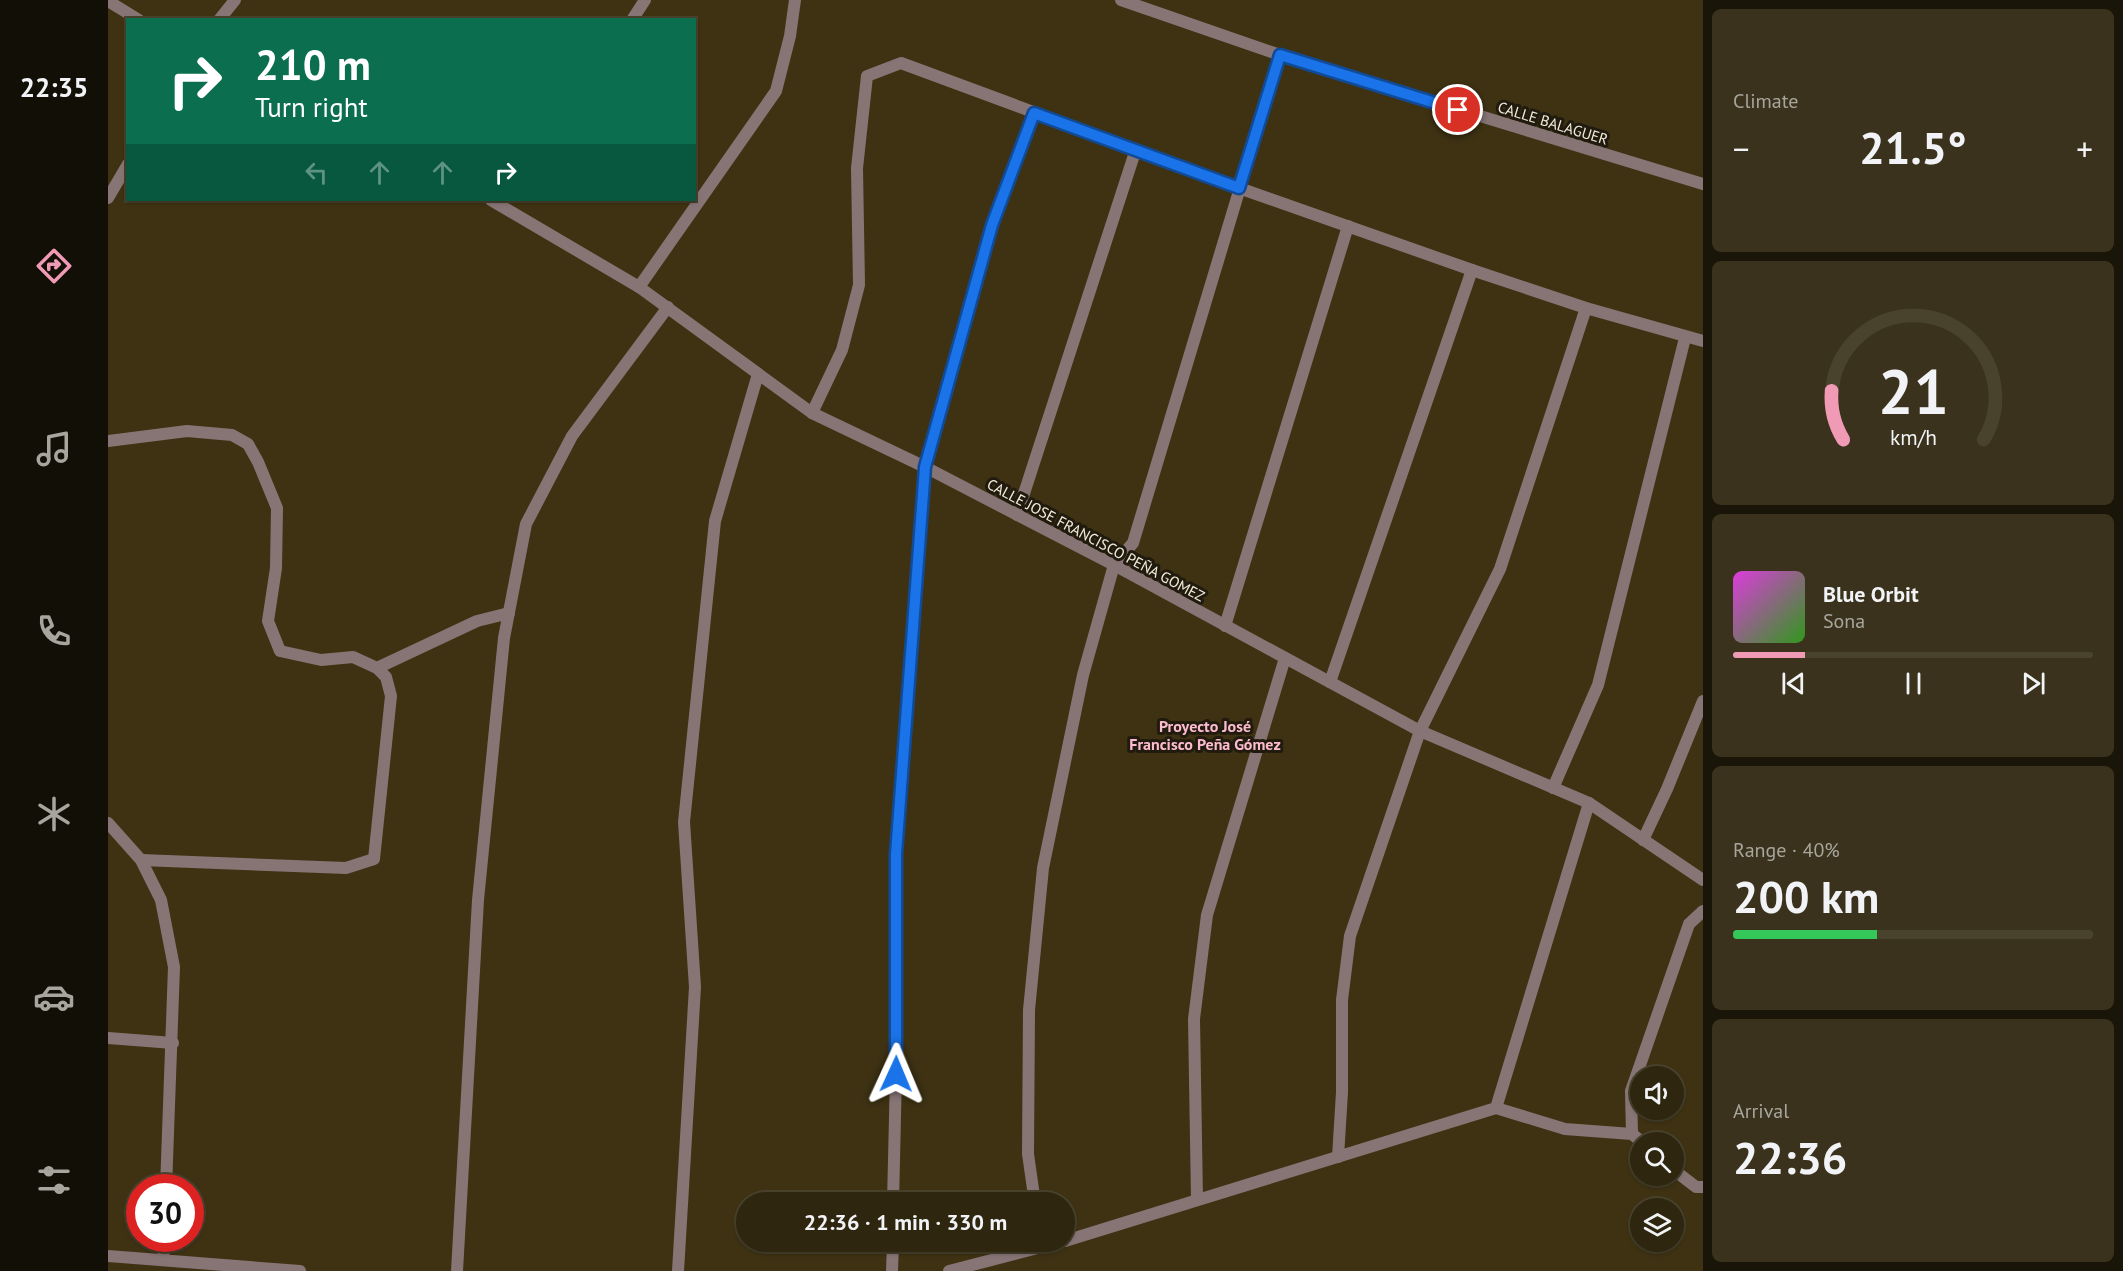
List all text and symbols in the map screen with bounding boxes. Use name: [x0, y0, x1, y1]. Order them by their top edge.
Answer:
text: 210 m: [255, 37, 371, 92]
icon: right: [156, 42, 234, 120]
text: 22:35: [20, 70, 88, 104]
pin: [1432, 84, 1483, 135]
text: Climate: [1733, 88, 1799, 114]
text: Turn right: [255, 90, 368, 124]
icon: arrive: [1441, 93, 1474, 126]
street label: CALLE BALAGUER: [1496, 97, 1610, 149]
text: 21.5°: [1859, 118, 1967, 176]
text: −: [1733, 127, 1750, 170]
text: +: [2076, 127, 2093, 170]
icon: left: [300, 156, 333, 189]
icon: ahead: [363, 156, 396, 189]
icon: ahead: [426, 156, 459, 189]
icon: right: [489, 156, 522, 189]
icon: directions: [33, 245, 75, 287]
text: 21: [1878, 350, 1948, 431]
text: km/h: [1889, 424, 1936, 452]
icon: music: [33, 428, 75, 470]
street label: CALLE JOSE FRANCISCO PEÑA GOMEZ: [984, 474, 1208, 606]
text: Blue Orbit: [1823, 580, 1919, 608]
text: Sona: [1823, 608, 1865, 634]
icon: phone: [33, 610, 75, 652]
icon: previous: [1777, 667, 1810, 700]
icon: pause: [1897, 667, 1930, 700]
icon: next: [2017, 667, 2050, 700]
district label: Proyecto José Francisco Peña Gómez: [1129, 716, 1281, 754]
icon: climate: [33, 793, 75, 835]
text: Range · 40%: [1733, 837, 1840, 863]
text: 200 km: [1733, 867, 1879, 925]
icon: car: [33, 976, 75, 1018]
position arrow: [864, 1042, 928, 1106]
map controls: [1630, 1066, 1684, 1252]
button: sound: [1630, 1066, 1684, 1120]
text: Arrival: [1733, 1098, 1789, 1124]
text: 22:36: [1733, 1128, 1847, 1186]
button: search: [1630, 1132, 1684, 1186]
icon: filters: [33, 1159, 75, 1201]
speed limit sign: 30: [126, 1174, 204, 1252]
button: layers: [1630, 1198, 1684, 1252]
text: 22:36 · 1 min · 330 m: [804, 1208, 1007, 1236]

